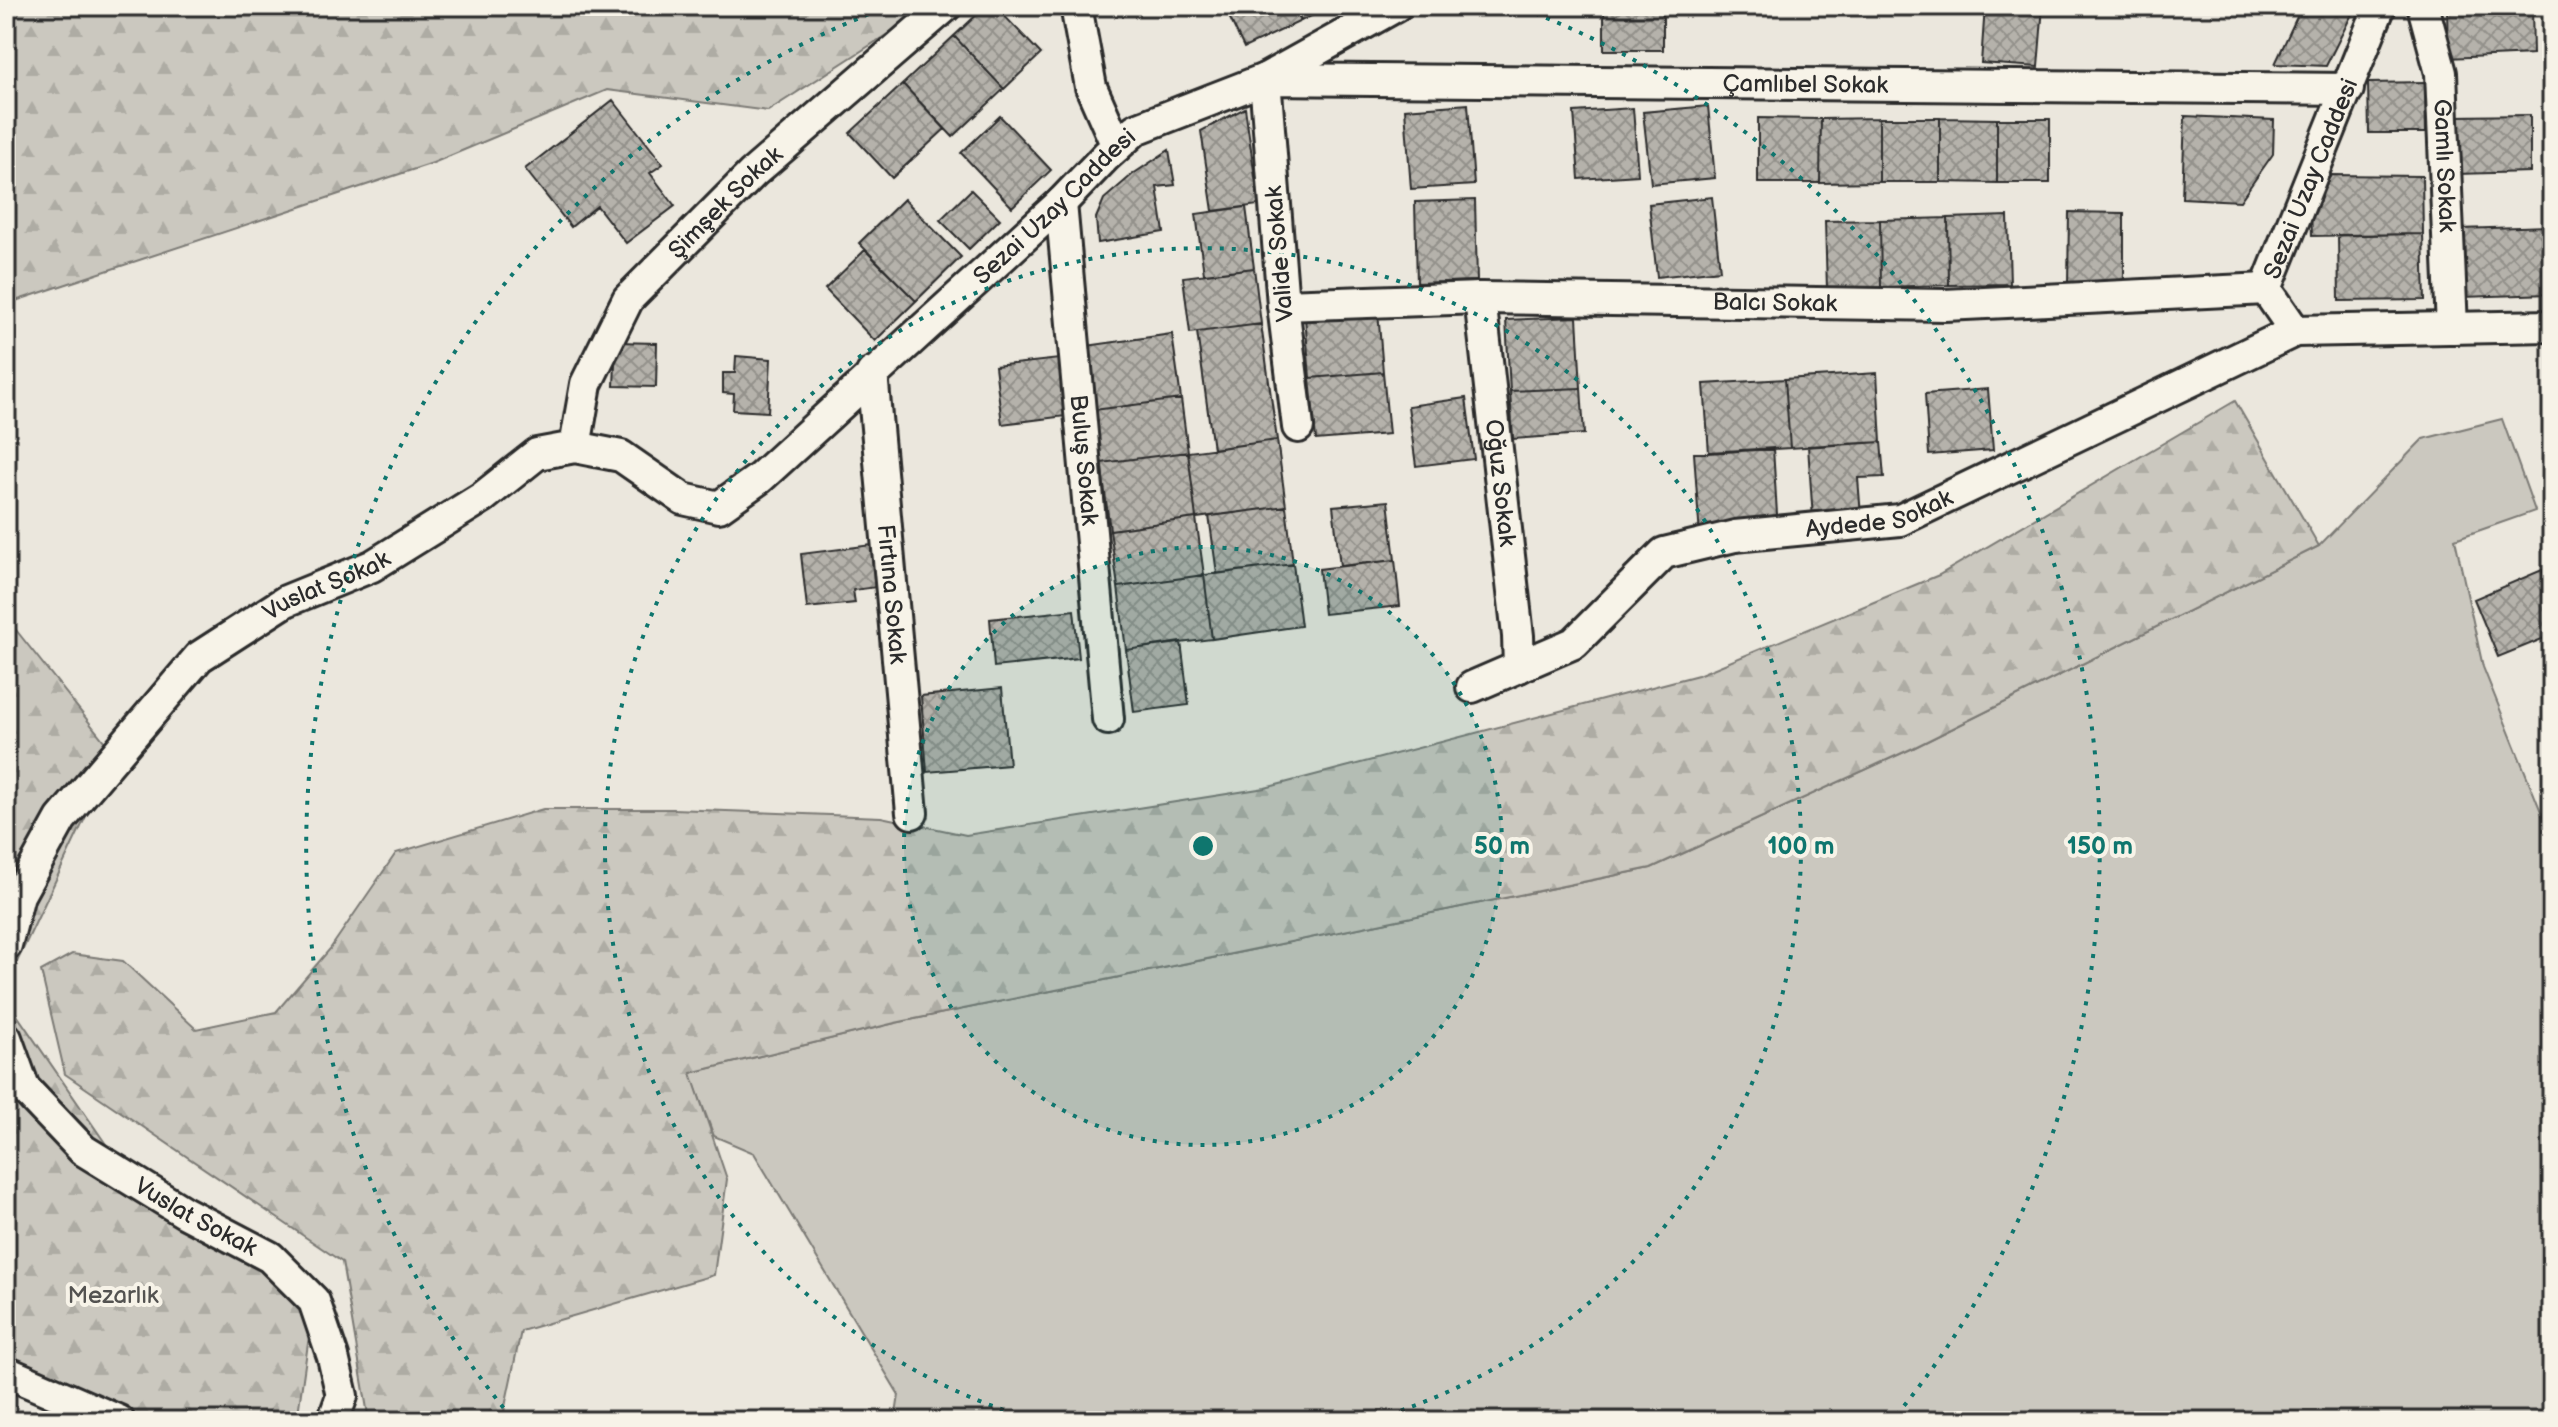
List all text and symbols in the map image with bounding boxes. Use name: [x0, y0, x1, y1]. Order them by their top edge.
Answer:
street label: Çamlıbel Sokak: [1722, 69, 1888, 100]
street label: Sezai Uzay Caddesi: [2258, 74, 2364, 283]
street label: Gamlı Sokak: [2427, 98, 2462, 233]
street label: Sezai Uzay Caddesi: [967, 122, 1142, 291]
street label: Şimşek Sokak: [662, 140, 789, 265]
street label: Valide Sokak: [1259, 185, 1300, 323]
street label: Balcı Sokak: [1712, 288, 1838, 318]
street label: Buluş Sokak: [1064, 393, 1104, 527]
street label: Oğuz Sokak: [1479, 418, 1522, 548]
street label: Aydede Sokak: [1804, 483, 1958, 544]
street label: Fırtına Sokak: [871, 523, 912, 665]
street label: Vuslat Sokak: [258, 544, 396, 627]
centre of rings: [1189, 832, 1217, 860]
text: 50 m: [1474, 832, 1530, 861]
text: 100 m: [1768, 832, 1834, 861]
text: 150 m: [2067, 832, 2133, 861]
street label: Vuslat Sokak: [129, 1171, 262, 1263]
park label: Mezarlık: [67, 1281, 159, 1310]

